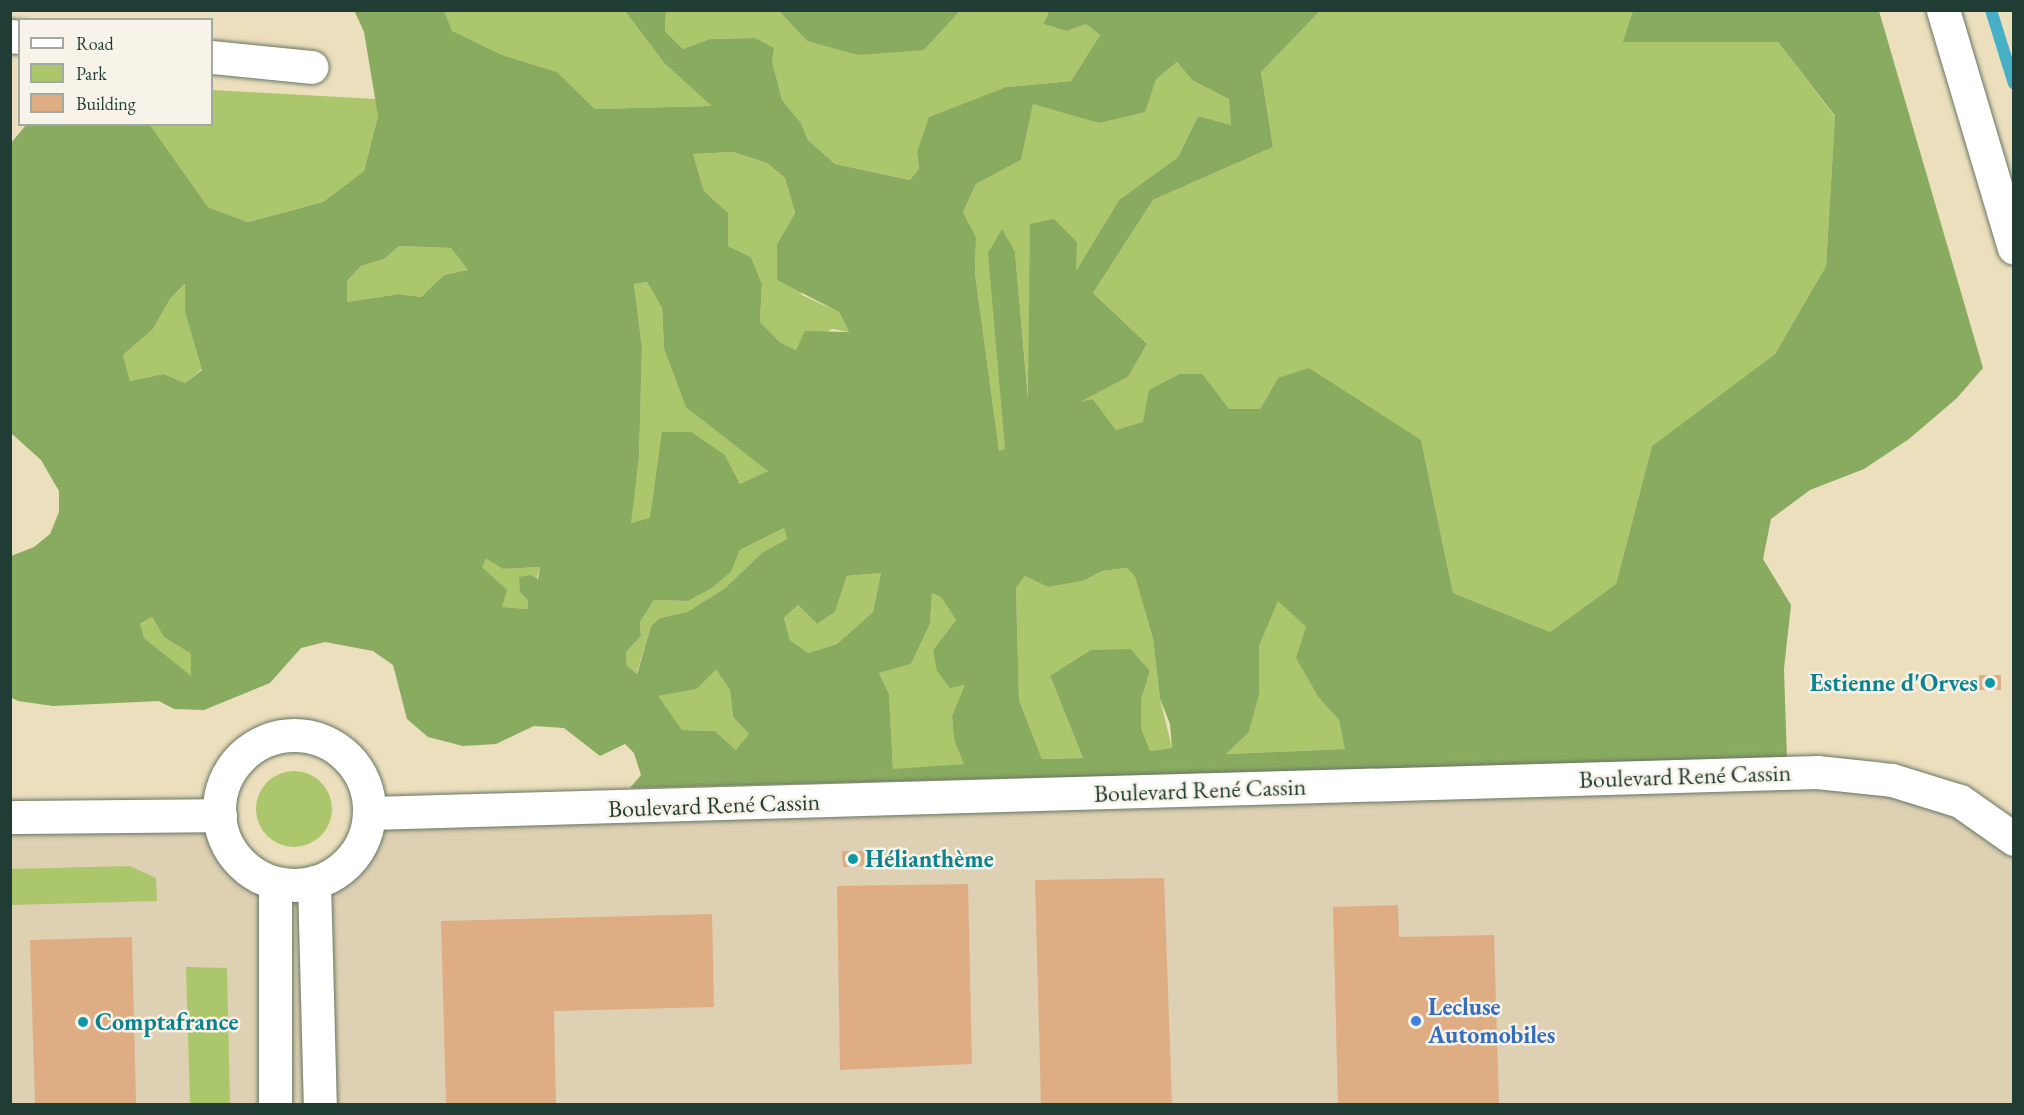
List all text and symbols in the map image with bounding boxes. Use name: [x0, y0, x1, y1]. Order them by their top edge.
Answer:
legend: [18, 18, 213, 126]
text: Road: [76, 32, 114, 55]
text: Park: [76, 62, 107, 85]
text: Building: [76, 92, 136, 115]
place label: Estienne d'Orves: [1810, 669, 1978, 697]
marker: Estienne d'Orves: [1983, 676, 1997, 690]
street label: Boulevard René Cassin: [1578, 758, 1792, 794]
street label: Boulevard René Cassin: [1093, 772, 1307, 808]
street label: Boulevard René Cassin: [607, 787, 821, 823]
place label: Hélianthème: [865, 845, 994, 873]
marker: Hélianthème: [846, 852, 860, 866]
place label: Lecluse Automobiles: [1428, 993, 1555, 1049]
place label: Comptafrance: [95, 1008, 238, 1036]
marker: Lecluse Automobiles: [1409, 1014, 1423, 1028]
marker: Comptafrance: [76, 1015, 90, 1029]

